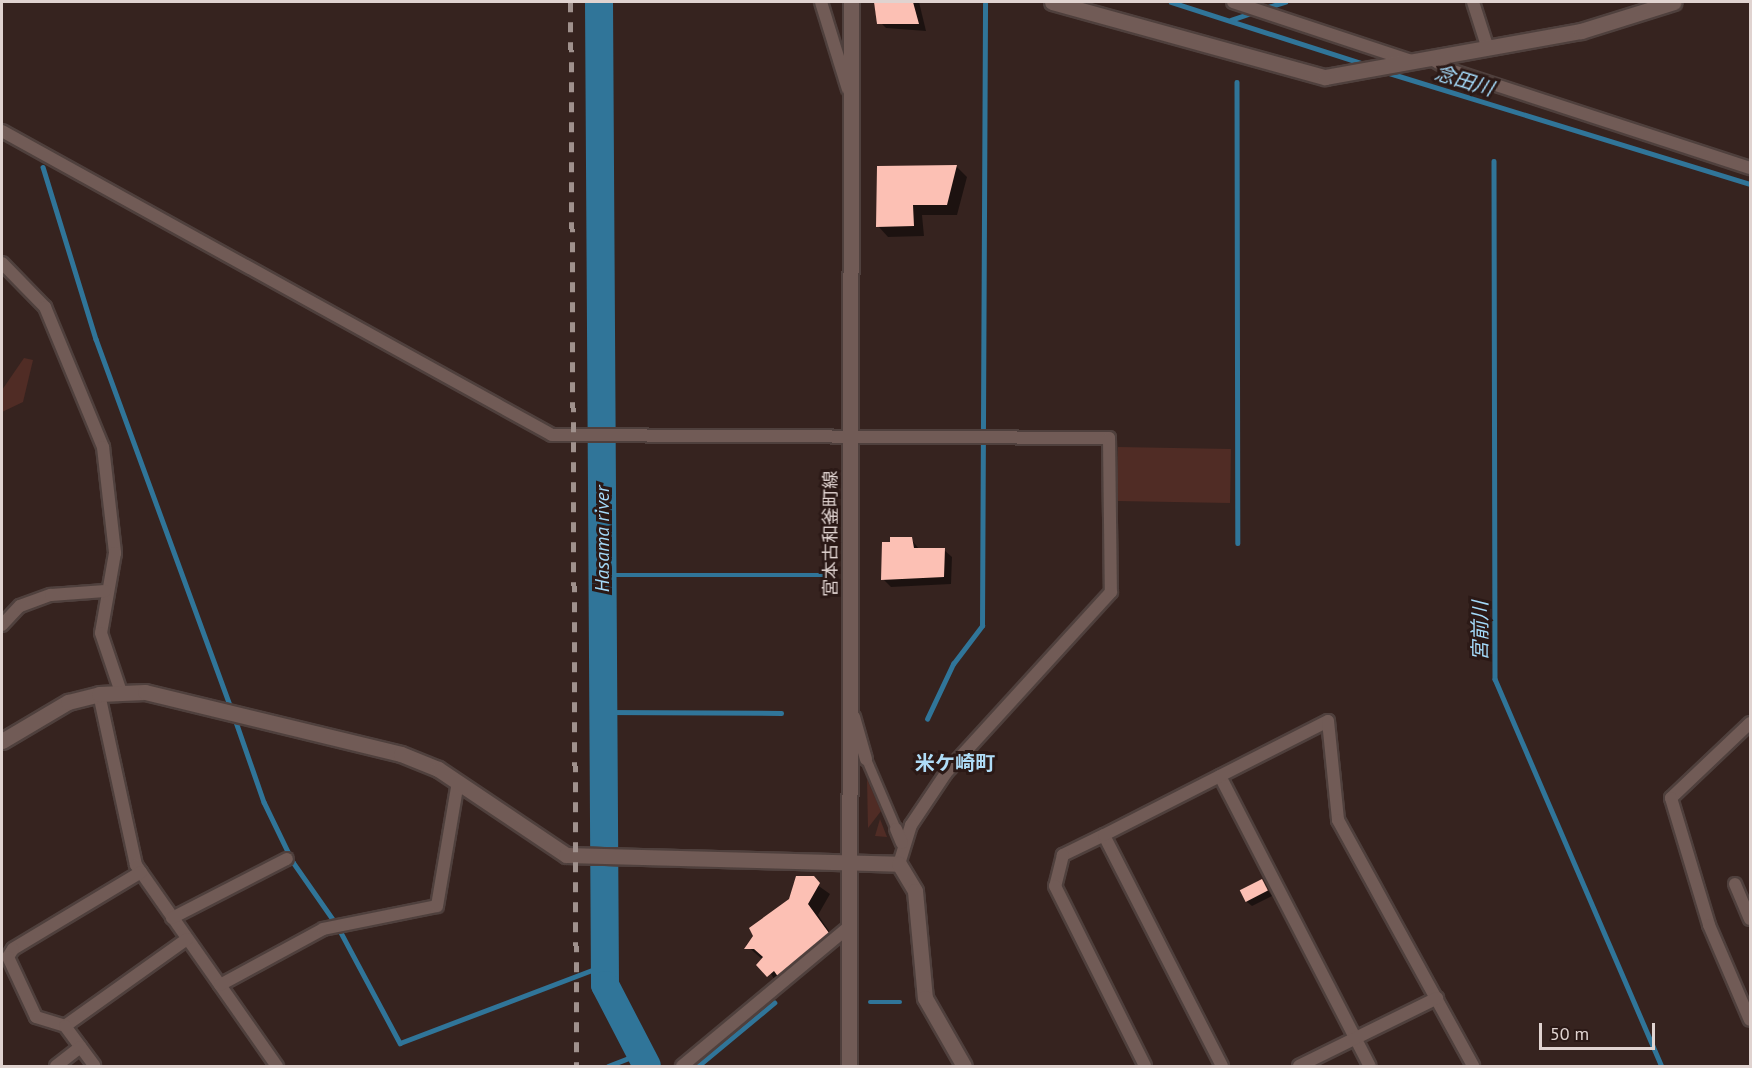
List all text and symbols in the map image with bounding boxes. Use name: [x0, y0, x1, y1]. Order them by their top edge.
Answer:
water label: 念田川: [1432, 61, 1496, 101]
street label: 宮本古和釜町線: [820, 471, 842, 597]
water label: Hasama river: [590, 486, 614, 592]
water label: 宮前川: [1468, 601, 1492, 661]
district label: 米ケ崎町: [915, 751, 995, 775]
scale bar: [1542, 1011, 1658, 1049]
text: 50 m: [1550, 1022, 1589, 1045]

